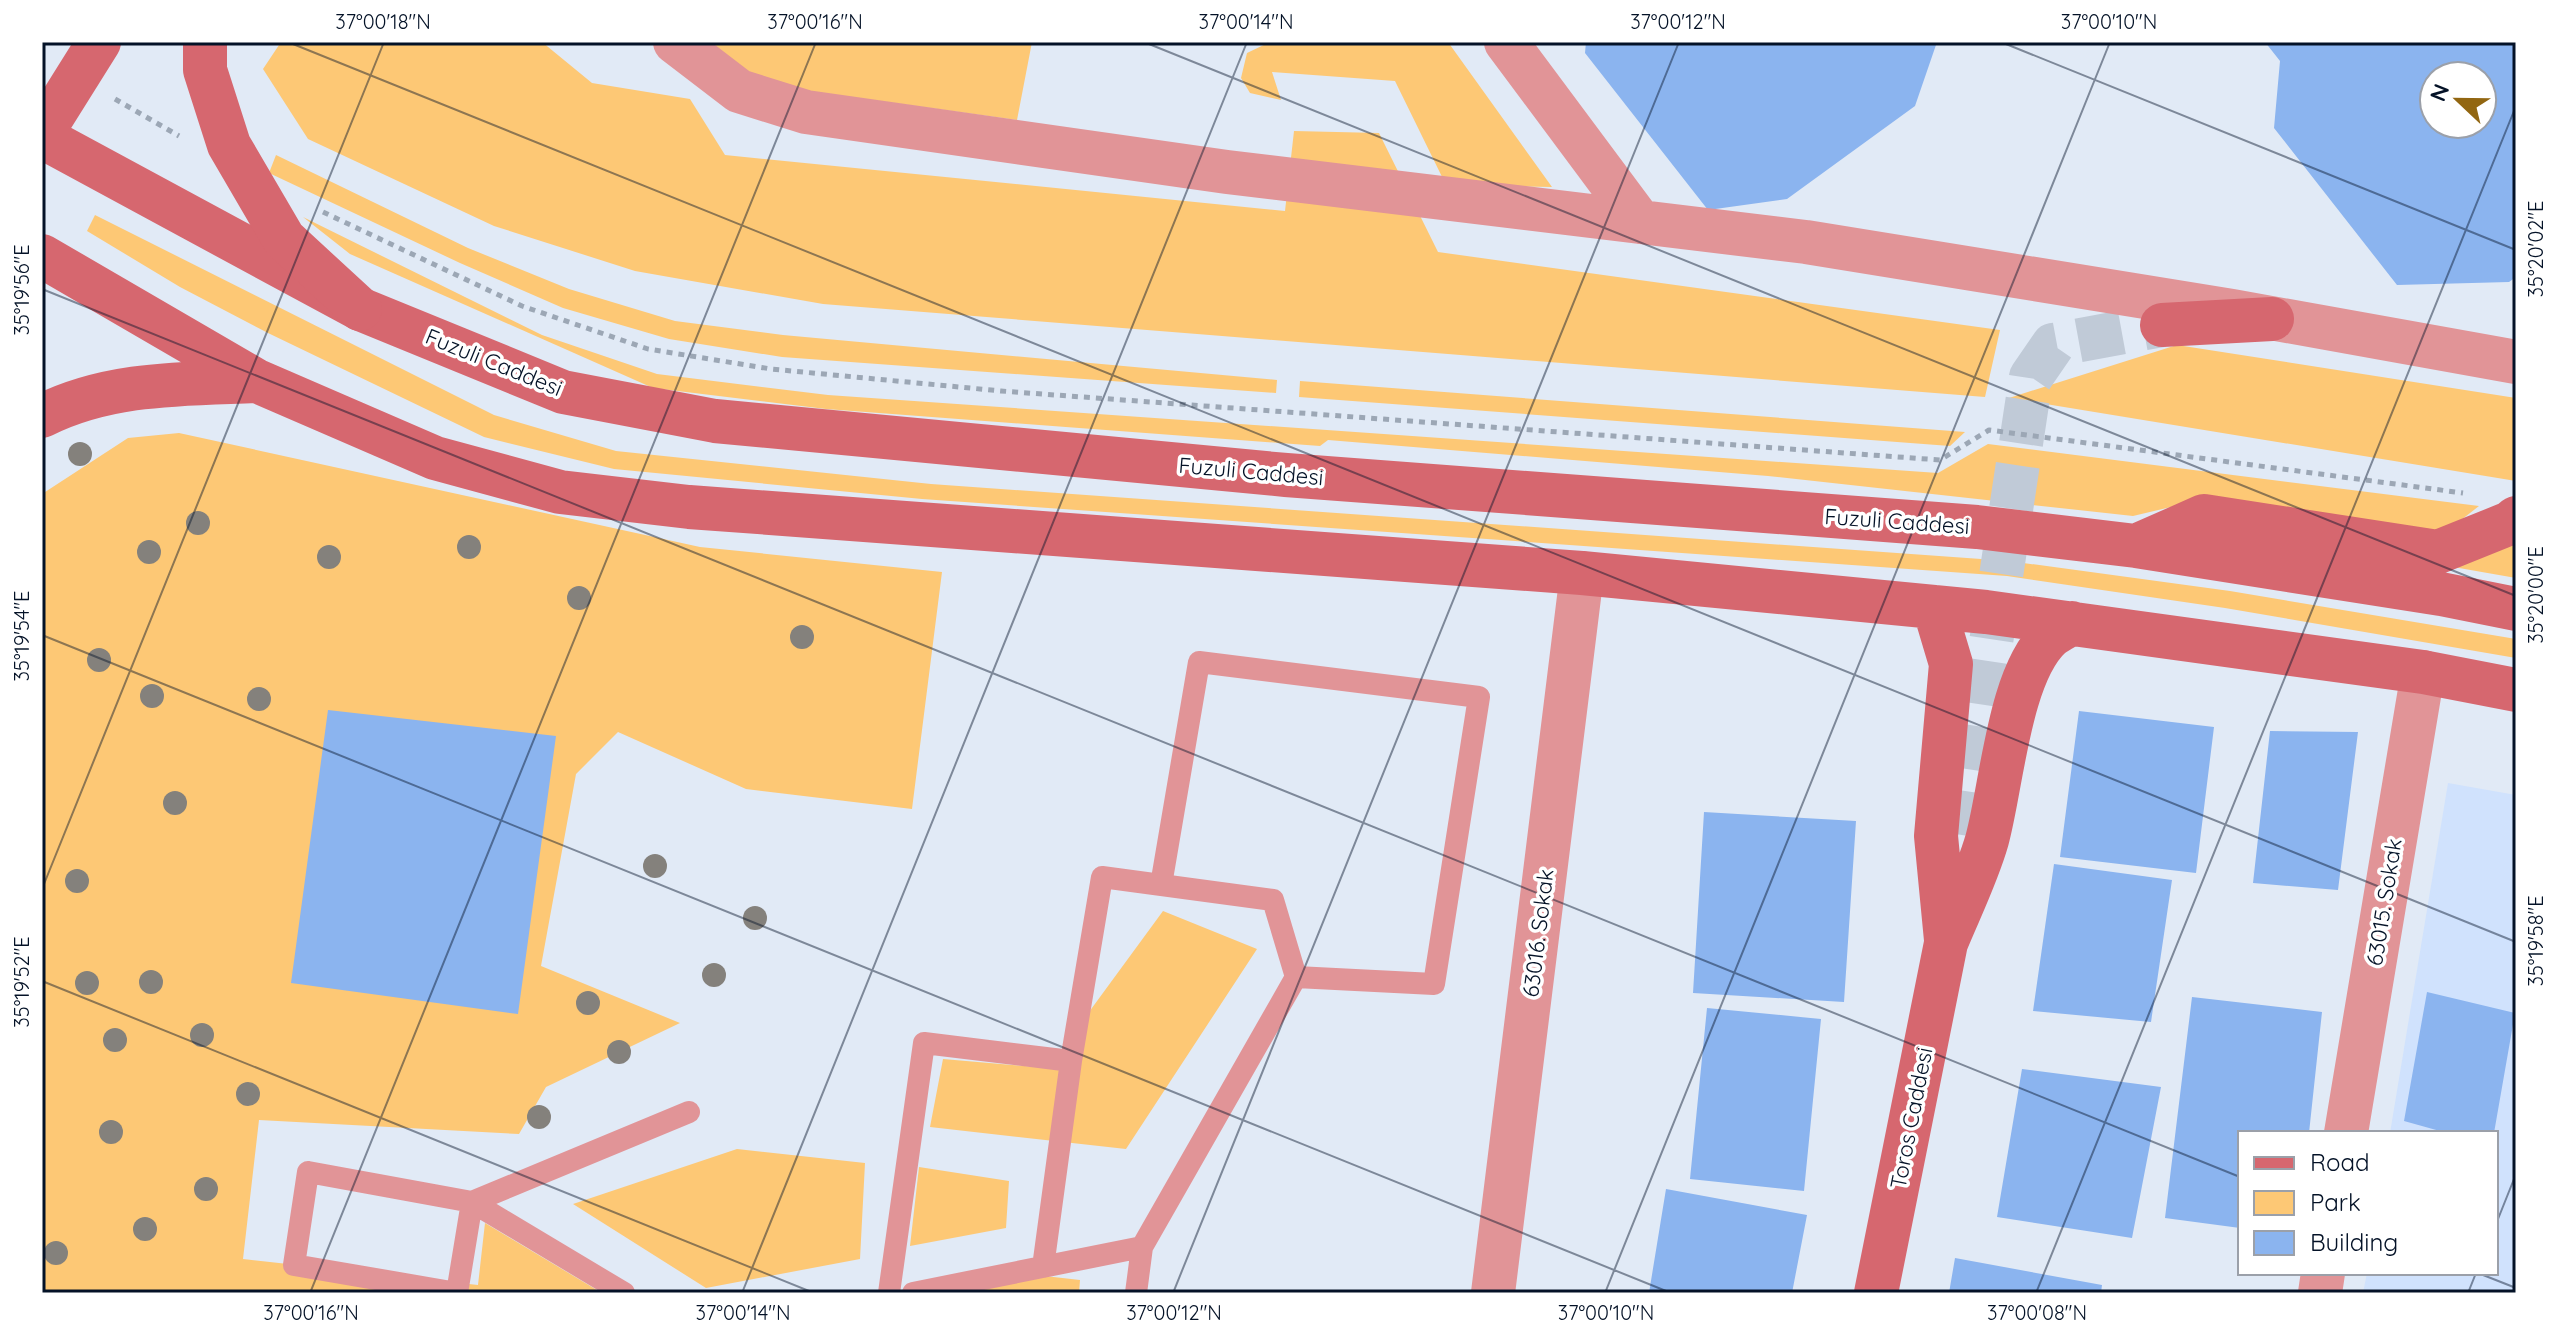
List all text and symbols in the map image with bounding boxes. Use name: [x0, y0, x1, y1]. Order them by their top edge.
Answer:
text: 37°00'18"N: [335, 9, 431, 34]
text: 37°00'16"N: [767, 9, 863, 34]
text: 37°00'14"N: [1199, 9, 1293, 34]
text: 37°00'12"N: [1630, 9, 1726, 34]
text: 37°00'10"N: [2061, 9, 2157, 34]
north arrow: [2418, 60, 2498, 140]
text: N: [2423, 80, 2455, 105]
text: 35°20'02"E: [2523, 201, 2548, 297]
text: 35°19'56"E: [9, 244, 34, 336]
street label: Fuzuli Caddesi: [421, 322, 567, 402]
street label: Fuzuli Caddesi: [1177, 451, 1325, 491]
street label: Fuzuli Caddesi: [1824, 502, 1970, 540]
text: 35°20'00"E: [2523, 546, 2548, 644]
text: 35°19'54"E: [9, 591, 34, 681]
street label: 63015. Sokak: [2360, 836, 2408, 968]
street label: 63016. Sokak: [1516, 867, 1560, 999]
text: 35°19'58"E: [2523, 895, 2548, 987]
text: 35°19'52"E: [9, 936, 34, 1028]
street label: Toros Caddesi: [1884, 1045, 1938, 1191]
legend: [2238, 1131, 2498, 1275]
text: Road: [2310, 1147, 2370, 1177]
text: Park: [2310, 1187, 2361, 1217]
text: Building: [2310, 1227, 2398, 1257]
text: 37°00'16"N: [263, 1300, 359, 1325]
text: 37°00'14"N: [696, 1300, 790, 1325]
text: 37°00'12"N: [1126, 1300, 1222, 1325]
text: 37°00'10"N: [1558, 1300, 1654, 1325]
text: 37°00'08"N: [1987, 1300, 2087, 1325]

